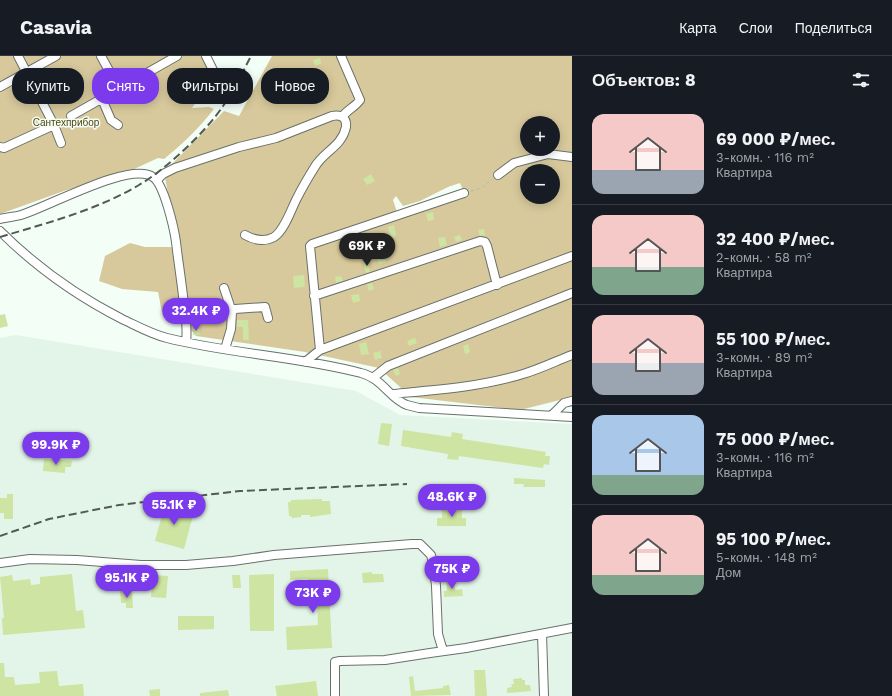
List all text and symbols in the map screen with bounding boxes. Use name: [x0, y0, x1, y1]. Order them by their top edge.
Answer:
text: Casavia: [20, 16, 92, 39]
text: Карта: [679, 20, 717, 36]
text: Слои: [739, 20, 773, 36]
text: Поделиться: [795, 20, 872, 36]
chip: Купить: [12, 68, 84, 104]
chip: Снять: [92, 68, 159, 104]
chip: Фильтры: [167, 68, 253, 104]
chip: Новое: [261, 68, 329, 104]
icon: filters: [850, 69, 872, 91]
text: Объектов: 8: [592, 70, 696, 90]
map controls: [520, 116, 560, 204]
button: +: [520, 116, 560, 156]
park label: Сантехприбор: [33, 117, 100, 128]
text: 69 000 ₽/мес.: [716, 129, 835, 149]
icon: home: [624, 130, 672, 178]
text: 3-комн. · 116 m²: [716, 150, 814, 165]
button: −: [520, 164, 560, 204]
text: Квартира: [716, 165, 772, 180]
text: 32 400 ₽/мес.: [716, 229, 835, 249]
icon: home: [624, 231, 672, 279]
pin: 69K ₽: [339, 233, 395, 267]
text: 69K ₽: [348, 238, 386, 253]
text: 2-комн. · 58 m²: [716, 250, 812, 265]
text: Квартира: [716, 265, 772, 280]
pin: 32.4K ₽: [159, 298, 233, 332]
text: 32.4K ₽: [171, 303, 221, 318]
text: 55 100 ₽/мес.: [716, 329, 830, 349]
icon: home: [624, 331, 672, 379]
text: 3-комн. · 89 m²: [716, 350, 812, 365]
text: Квартира: [716, 365, 772, 380]
text: 75 000 ₽/мес.: [716, 429, 834, 449]
icon: home: [624, 431, 672, 479]
pin: 99.9K ₽: [19, 432, 93, 466]
text: 99.9K ₽: [31, 437, 81, 452]
text: 3-комн. · 116 m²: [716, 450, 814, 465]
text: Квартира: [716, 465, 772, 480]
pin: 48.6K ₽: [415, 484, 489, 518]
text: 48.6K ₽: [427, 489, 477, 504]
pin: 55.1K ₽: [137, 492, 211, 526]
text: 55.1K ₽: [152, 497, 196, 512]
text: 95 100 ₽/мес.: [716, 529, 831, 549]
icon: home: [624, 531, 672, 579]
text: 5-комн. · 148 m²: [716, 550, 817, 565]
pin: 75K ₽: [424, 556, 480, 590]
text: 75K ₽: [434, 561, 470, 576]
pin: 95.1K ₽: [90, 565, 164, 599]
text: Дом: [716, 565, 741, 580]
text: 95.1K ₽: [104, 570, 150, 585]
pin: 73K ₽: [285, 580, 341, 614]
text: 73K ₽: [294, 585, 332, 600]

